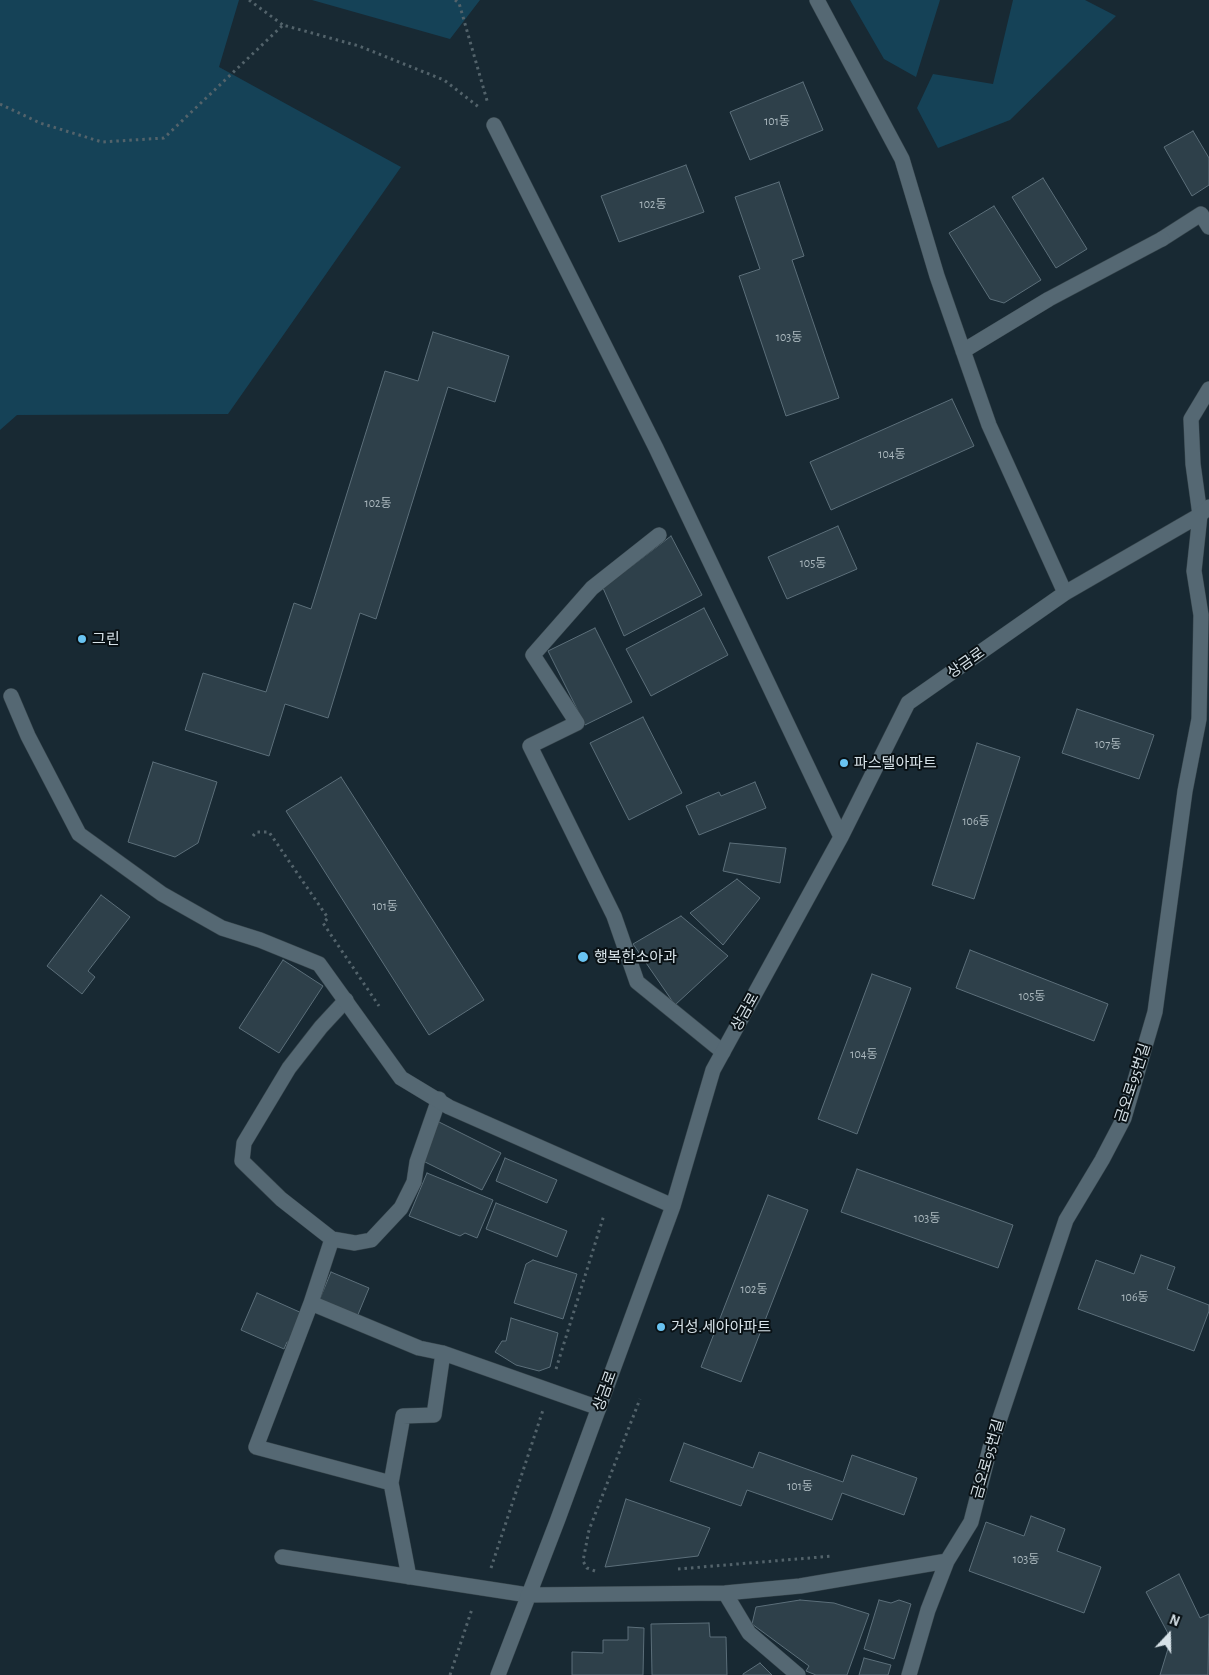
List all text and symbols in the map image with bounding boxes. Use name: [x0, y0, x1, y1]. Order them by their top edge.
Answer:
house number: 101동: [764, 114, 790, 128]
house number: 102동: [640, 197, 666, 211]
house number: 103동: [776, 330, 802, 344]
house number: 104동: [878, 447, 906, 461]
house number: 102동: [365, 496, 391, 510]
house number: 105동: [800, 556, 826, 570]
place label: 그린: [92, 630, 120, 648]
marker: 그린: [76, 633, 88, 645]
street label: 상금로: [944, 644, 988, 682]
house number: 107동: [1095, 737, 1121, 751]
place label: 파스텔아파트: [854, 754, 937, 772]
marker: 파스텔아파트: [838, 757, 850, 769]
house number: 106동: [962, 814, 990, 828]
house number: 101동: [372, 899, 398, 913]
place label: 행복한소아과: [594, 948, 677, 966]
marker: 행복한소아과: [576, 950, 590, 964]
house number: 105동: [1019, 989, 1045, 1003]
street label: 상금로: [727, 990, 763, 1034]
street label: 금오로95번길: [1112, 1041, 1154, 1125]
house number: 104동: [850, 1047, 878, 1061]
house number: 103동: [914, 1211, 940, 1225]
house number: 102동: [741, 1282, 767, 1296]
house number: 106동: [1121, 1290, 1149, 1304]
place label: 거성.세아아파트: [671, 1318, 771, 1336]
marker: 거성.세아아파트: [655, 1321, 667, 1333]
street label: 상금로: [589, 1368, 621, 1414]
street label: 금오로95번길: [968, 1417, 1008, 1501]
house number: 101동: [787, 1479, 813, 1493]
house number: 103동: [1013, 1552, 1039, 1566]
north arrow: [1144, 1610, 1194, 1660]
text: N: [1167, 1613, 1181, 1629]

